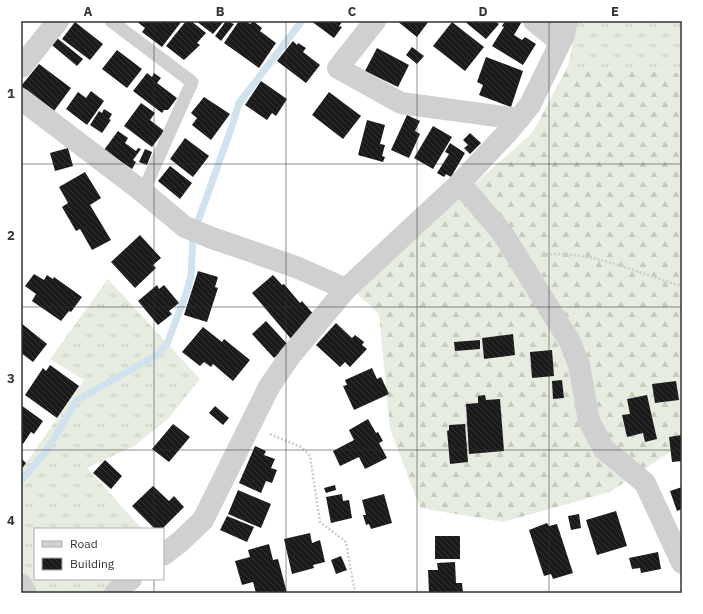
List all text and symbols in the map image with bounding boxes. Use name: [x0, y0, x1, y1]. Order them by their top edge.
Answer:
text: A: [84, 3, 93, 20]
text: B: [216, 3, 225, 20]
text: C: [348, 3, 357, 20]
text: D: [478, 3, 488, 20]
text: E: [611, 3, 619, 20]
text: 1: [7, 85, 15, 102]
text: 2: [7, 227, 15, 244]
text: 3: [7, 370, 15, 387]
text: 4: [7, 512, 15, 529]
legend: [34, 528, 164, 580]
text: Road: [70, 536, 98, 551]
text: Building: [70, 556, 115, 571]

